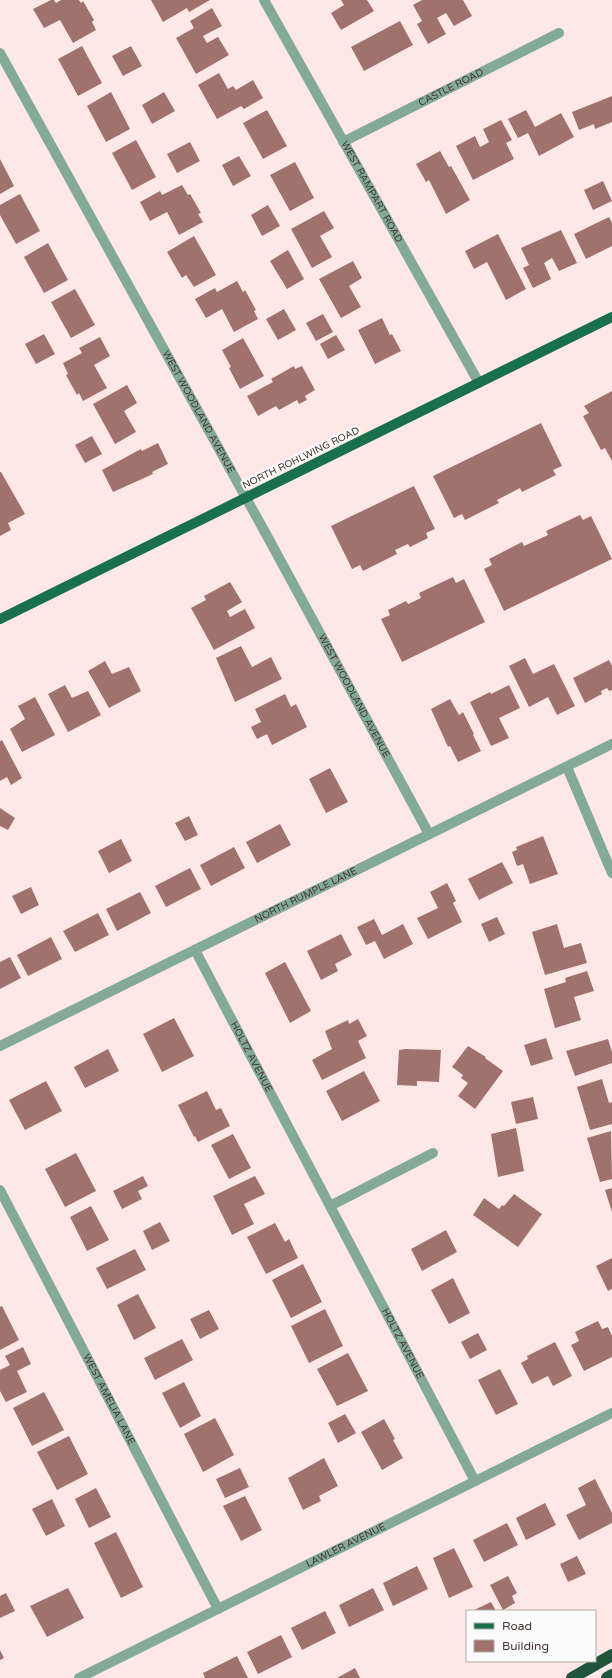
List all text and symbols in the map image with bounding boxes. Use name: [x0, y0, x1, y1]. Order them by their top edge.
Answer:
street label: CASTLE ROAD: [417, 66, 485, 109]
street label: WEST RAMPART ROAD: [338, 139, 405, 245]
street label: WEST WOODLAND AVENUE: [160, 348, 237, 475]
street label: NORTH ROHLWING ROAD: [240, 424, 362, 492]
street label: WEST WOODLAND AVENUE: [316, 632, 392, 760]
street label: NORTH RUMPLE LANE: [253, 865, 359, 925]
street label: HOLTZ AVENUE: [228, 1020, 275, 1094]
street label: HOLTZ AVENUE: [379, 1306, 426, 1381]
street label: WEST AMELIA LANE: [80, 1352, 137, 1447]
street label: LAWLER AVENUE: [304, 1520, 388, 1570]
legend: [466, 1610, 596, 1662]
text: Road: [502, 1619, 532, 1633]
text: Building: [502, 1639, 549, 1653]

